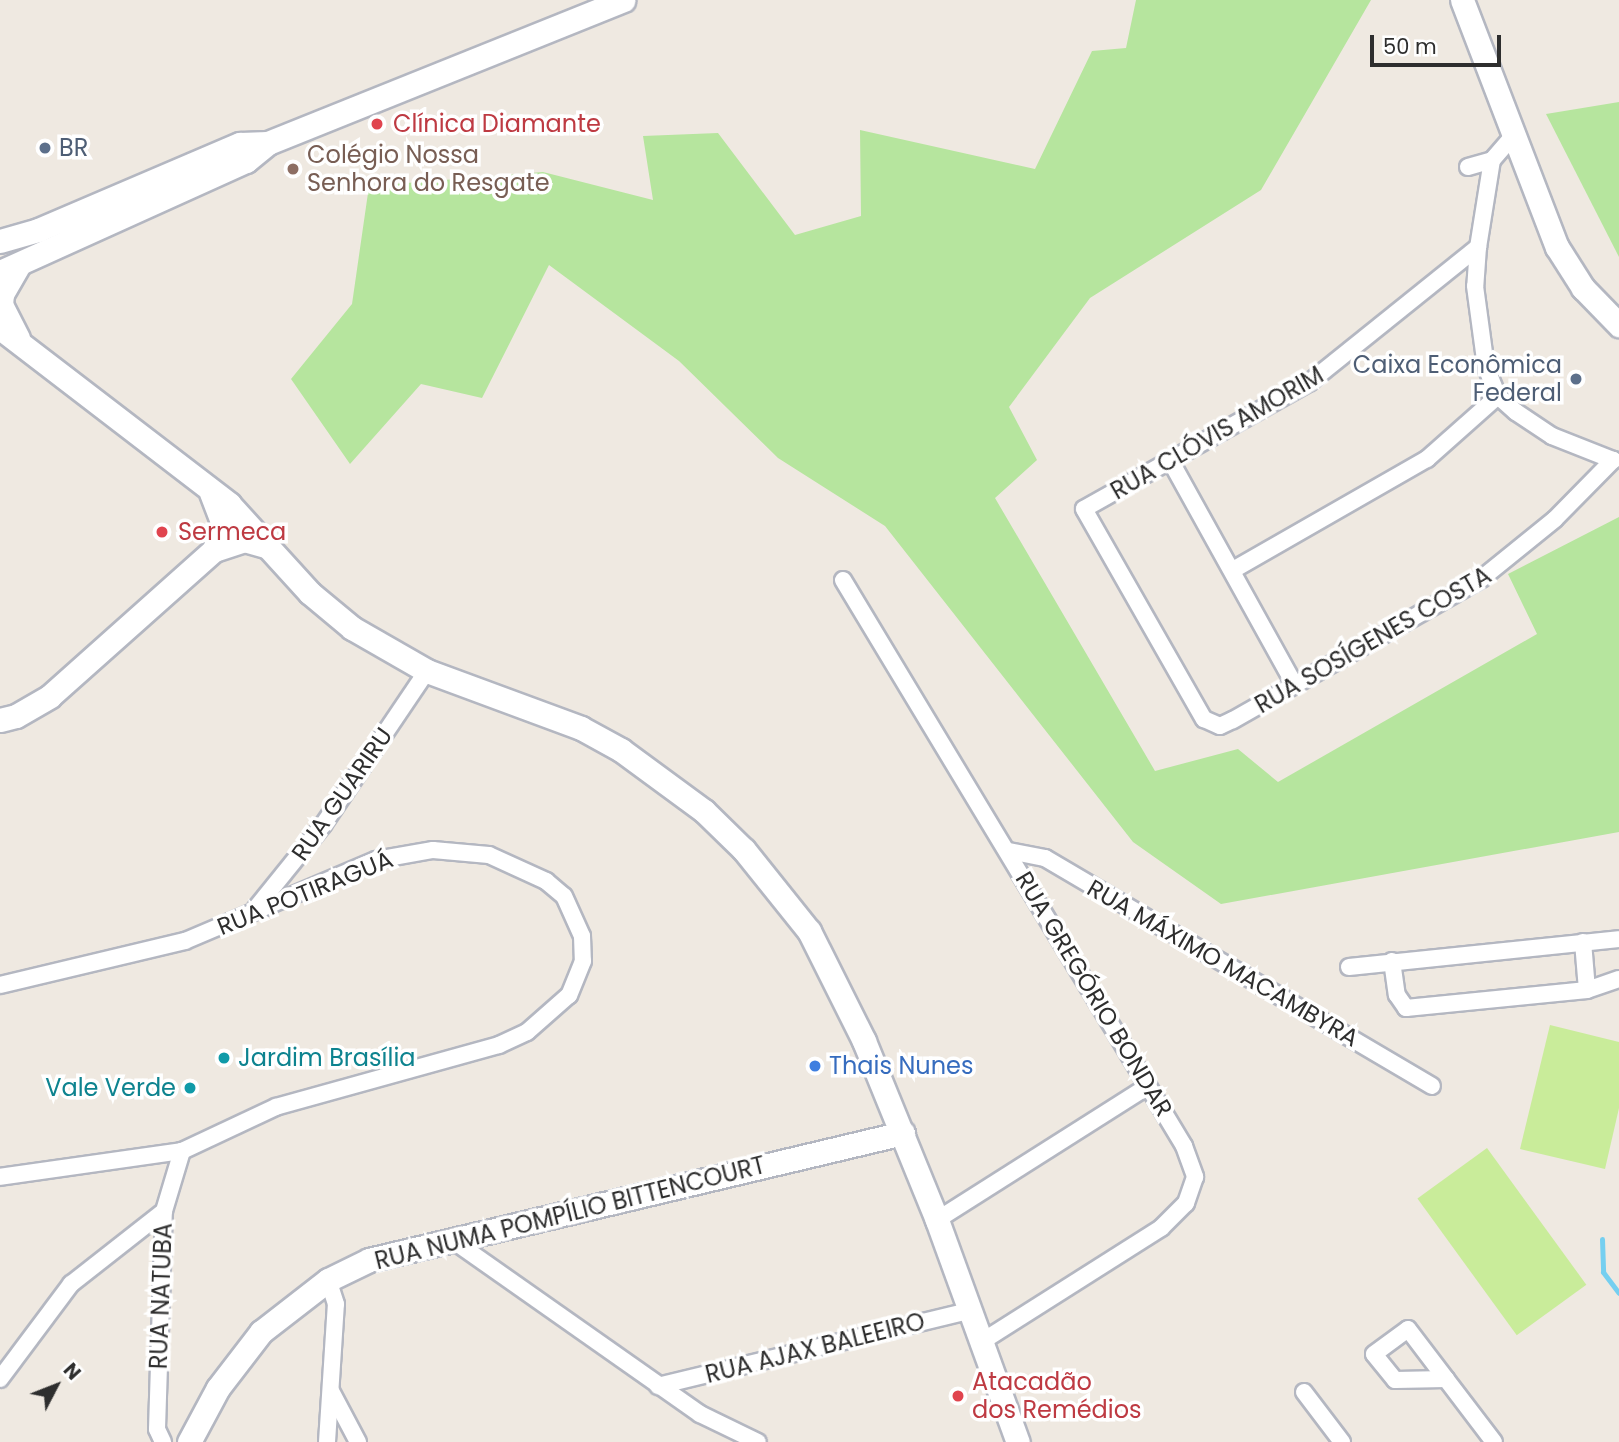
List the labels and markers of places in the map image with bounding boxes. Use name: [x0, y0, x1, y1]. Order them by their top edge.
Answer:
place label: Clínica Diamante: [393, 110, 601, 138]
marker: Clínica Diamante: [367, 114, 387, 134]
place label: BR: [59, 134, 88, 162]
marker: BR: [37, 140, 53, 156]
place label: Colégio Nossa Senhora do Resgate: [307, 141, 550, 197]
marker: Colégio Nossa Senhora do Resgate: [285, 161, 301, 177]
place label: Caixa Econômica Federal: [1353, 351, 1562, 407]
marker: Caixa Econômica Federal: [1568, 371, 1584, 387]
place label: Sermeca: [178, 518, 286, 546]
marker: Sermeca: [152, 522, 172, 542]
place label: Jardim Brasília: [238, 1044, 416, 1072]
marker: Jardim Brasília: [216, 1050, 232, 1066]
place label: Thais Nunes: [829, 1052, 973, 1080]
marker: Thais Nunes: [807, 1058, 823, 1074]
place label: Vale Verde: [45, 1074, 176, 1102]
marker: Vale Verde: [182, 1080, 198, 1096]
place label: Atacadão dos Remédios: [972, 1368, 1142, 1424]
marker: Atacadão dos Remédios: [950, 1388, 966, 1404]

